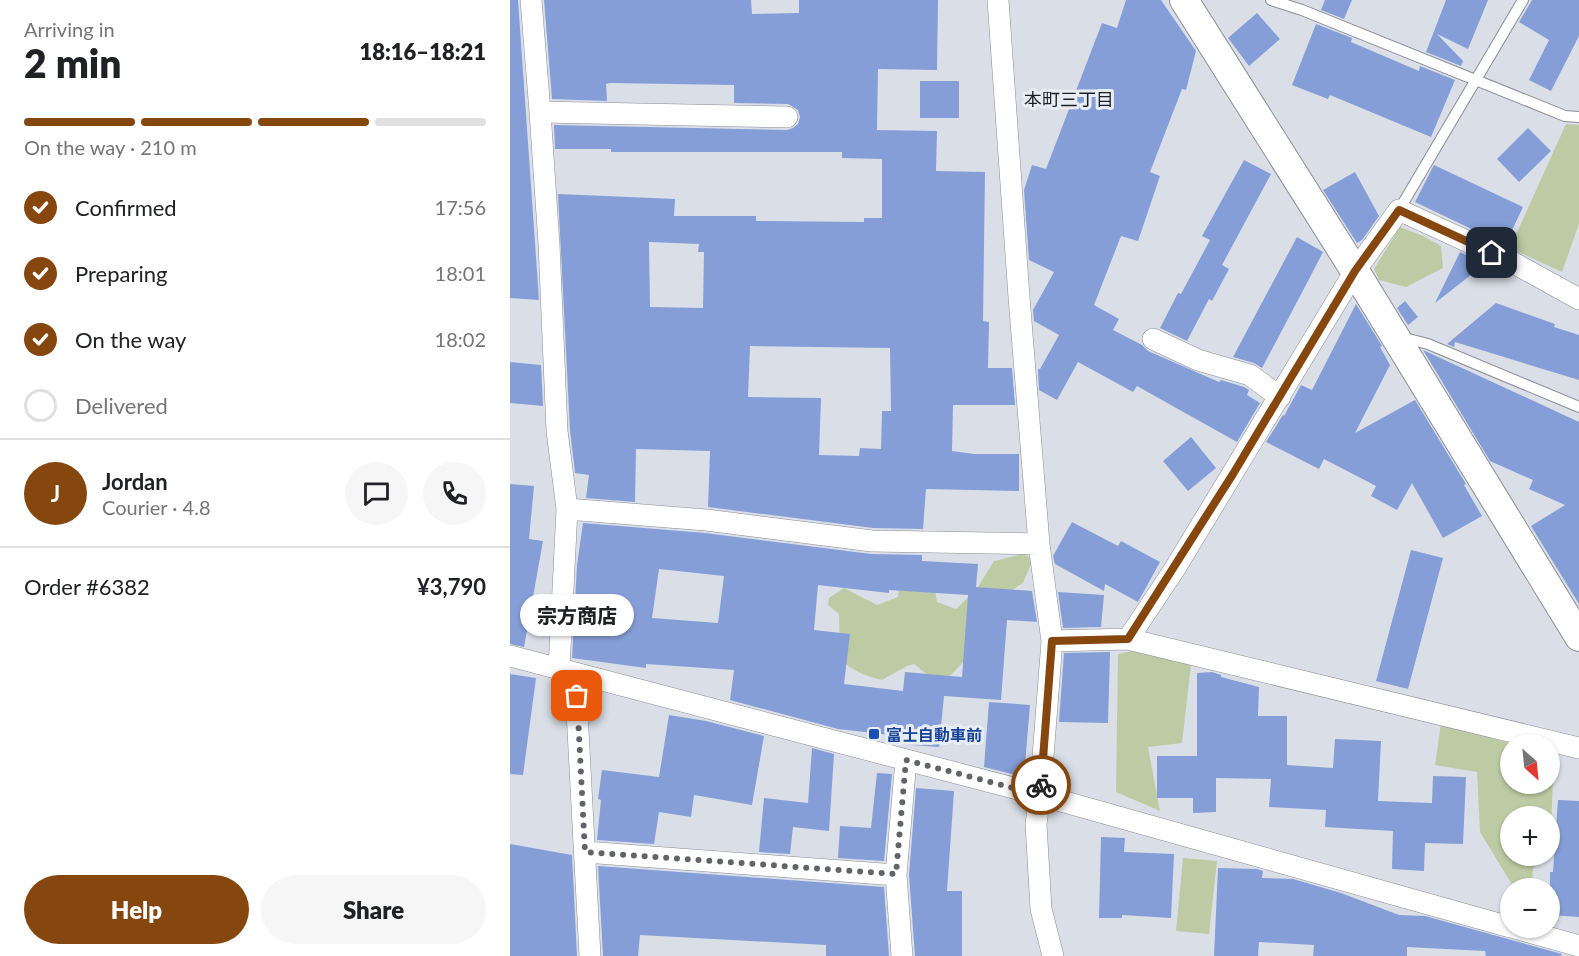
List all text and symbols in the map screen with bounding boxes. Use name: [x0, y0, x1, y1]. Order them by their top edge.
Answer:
text: Arriving in: [24, 17, 115, 41]
text: 18:16–18:21: [360, 38, 486, 65]
text: 2 min: [24, 40, 121, 86]
district label: 本町三丁目: [1024, 88, 1114, 110]
text: On the way · 210 m: [24, 135, 197, 159]
icon: check: [24, 191, 57, 224]
text: Confirmed: [75, 194, 177, 221]
text: 17:56: [435, 195, 486, 219]
pin: [1466, 227, 1517, 278]
icon: home: [1475, 236, 1508, 269]
icon: check: [24, 257, 57, 290]
text: Preparing: [75, 260, 167, 287]
text: 18:01: [435, 261, 486, 285]
icon: check: [24, 323, 57, 356]
text: On the way: [75, 326, 186, 353]
text: 18:02: [435, 327, 486, 351]
text: Delivered: [75, 392, 168, 419]
button: chat: [345, 462, 408, 525]
button: phone: [423, 462, 486, 525]
text: Jordan: [102, 468, 168, 495]
text: J: [51, 480, 60, 507]
text: Courier · 4.8: [102, 495, 211, 519]
text: Order #6382: [24, 573, 150, 600]
text: ¥3,790: [417, 573, 486, 600]
callout: 宗方商店: [520, 594, 634, 636]
text: 宗方商店: [537, 603, 617, 627]
pin: [551, 670, 602, 721]
icon: bag: [560, 679, 593, 712]
place label: 富士自動車前: [886, 725, 982, 744]
marker: 富士自動車前: [867, 727, 881, 741]
north arrow: [1500, 734, 1560, 794]
map controls: [1500, 734, 1560, 938]
courier: [1011, 755, 1071, 815]
icon: bike: [1025, 769, 1058, 802]
button: +: [1500, 806, 1560, 866]
button: Help: [24, 875, 249, 944]
button: Share: [261, 875, 486, 944]
button: −: [1500, 878, 1560, 938]

